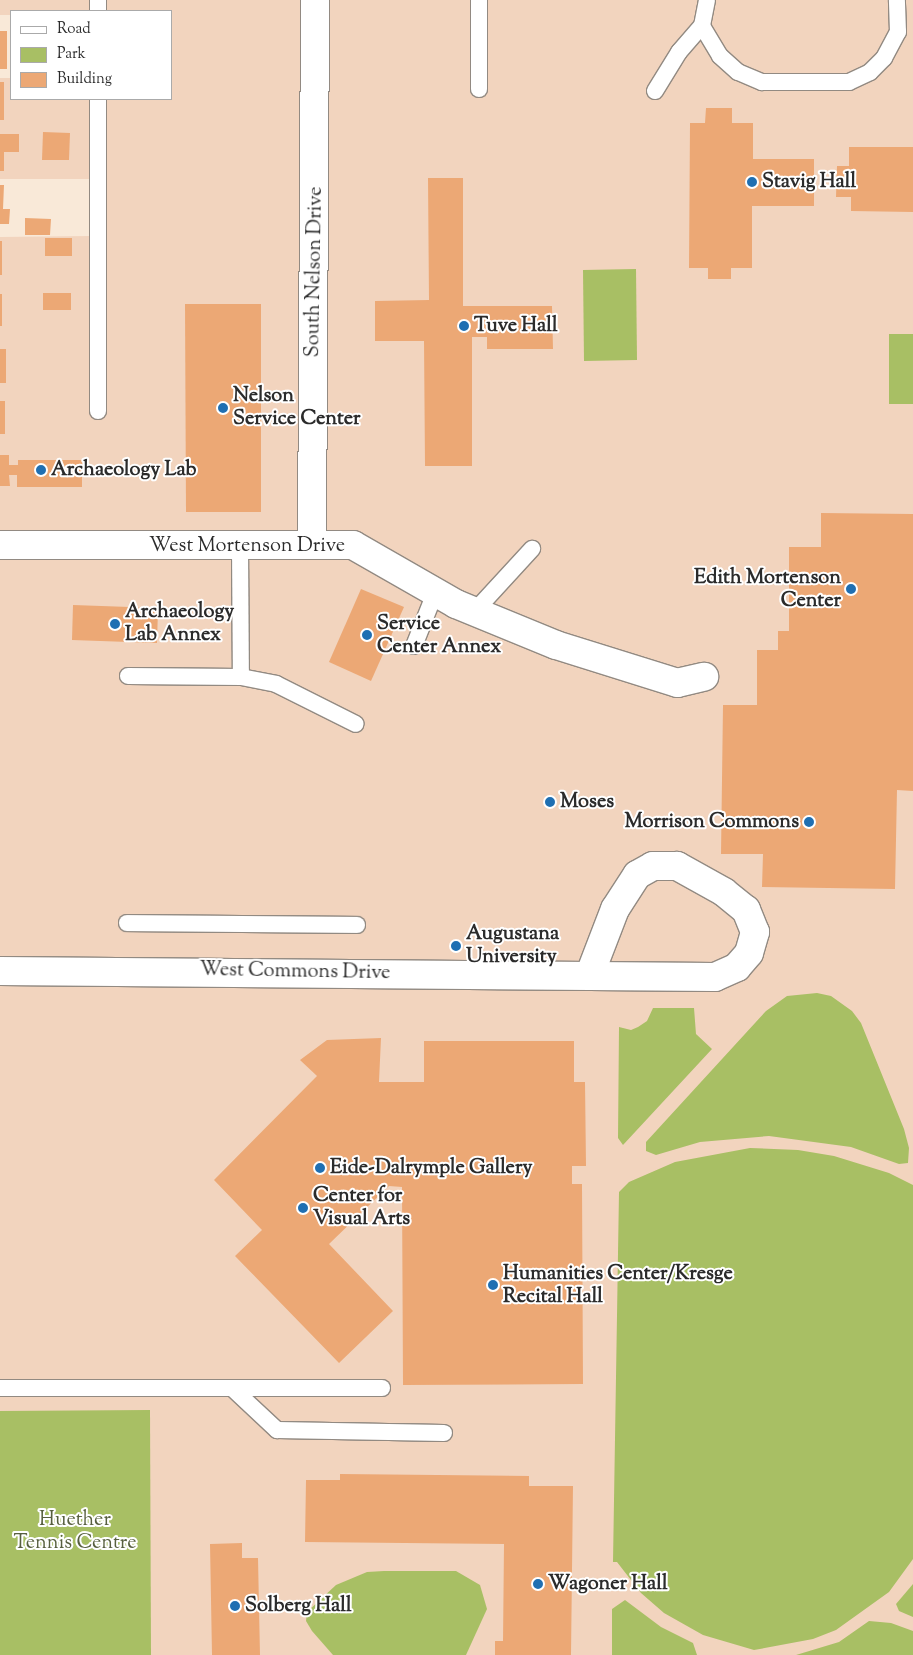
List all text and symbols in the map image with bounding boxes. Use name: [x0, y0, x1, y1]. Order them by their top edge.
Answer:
legend: [10, 10, 172, 100]
text: Road: [57, 19, 91, 40]
text: Park: [57, 44, 86, 65]
text: Building: [57, 69, 112, 90]
place label: Stavig Hall: [762, 170, 856, 194]
marker: Stavig Hall: [746, 176, 758, 188]
street label: South Nelson Drive: [302, 186, 328, 358]
place label: Tuve Hall: [474, 314, 557, 338]
marker: Tuve Hall: [458, 320, 470, 332]
place label: Nelson Service Center: [233, 384, 361, 431]
marker: Nelson Service Center: [217, 402, 229, 414]
place label: Archaeology Lab: [51, 458, 196, 482]
marker: Archaeology Lab: [35, 464, 47, 476]
street label: West Mortenson Drive: [149, 534, 345, 558]
place label: Edith Mortenson Center: [694, 566, 841, 613]
marker: Edith Mortenson Center: [845, 583, 857, 595]
place label: Archaeology Lab Annex: [125, 600, 234, 647]
place label: Service Center Annex: [377, 612, 501, 659]
marker: Archaeology Lab Annex: [109, 618, 121, 630]
marker: Service Center Annex: [361, 629, 373, 641]
place label: Moses: [560, 790, 614, 814]
marker: Moses: [544, 796, 556, 808]
place label: Morrison Commons: [624, 810, 799, 834]
marker: Morrison Commons: [803, 816, 815, 828]
place label: Augustana University: [466, 922, 559, 969]
marker: Augustana University: [450, 940, 462, 952]
street label: West Commons Drive: [199, 958, 391, 986]
place label: Eide-Dalrymple Gallery: [330, 1156, 532, 1180]
marker: Eide-Dalrymple Gallery: [314, 1162, 326, 1174]
place label: Center for Visual Arts: [313, 1184, 410, 1231]
marker: Center for Visual Arts: [297, 1202, 309, 1214]
place label: Humanities Center/Kresge Recital Hall: [503, 1262, 733, 1309]
marker: Humanities Center/Kresge Recital Hall: [487, 1279, 499, 1291]
park label: Huether Tennis Centre: [13, 1509, 137, 1556]
place label: Wagoner Hall: [548, 1572, 667, 1596]
marker: Wagoner Hall: [532, 1578, 544, 1590]
place label: Solberg Hall: [245, 1594, 351, 1618]
marker: Solberg Hall: [229, 1600, 241, 1612]

